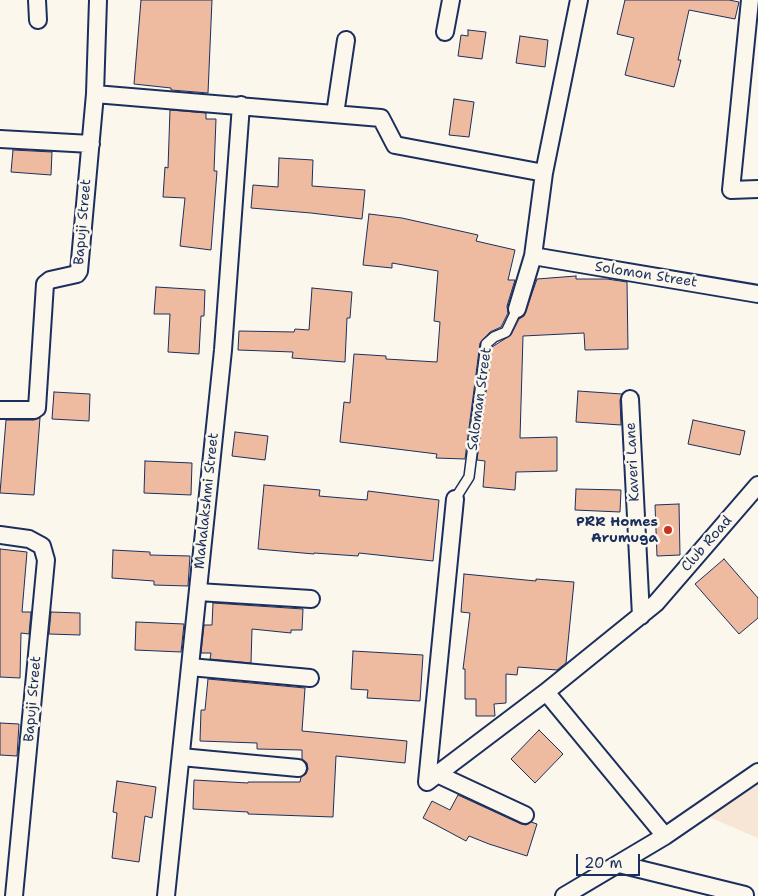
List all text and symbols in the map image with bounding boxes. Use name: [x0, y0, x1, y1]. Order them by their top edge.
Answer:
street label: Bapuji Street: [71, 178, 95, 266]
street label: Solomon Street: [594, 259, 698, 291]
street label: Saloman Street: [464, 346, 496, 452]
street label: Kaveri Lane: [623, 422, 643, 502]
street label: Mahalakshmi Street: [191, 432, 223, 570]
street label: Club Road: [678, 513, 736, 575]
place label: PRR Homes Arumuga: [576, 514, 658, 546]
marker: PRR Homes Arumuga: [662, 524, 674, 536]
street label: Bapuji Street: [21, 655, 45, 743]
scale bar: [578, 844, 642, 876]
text: 20 m: [584, 853, 623, 873]

